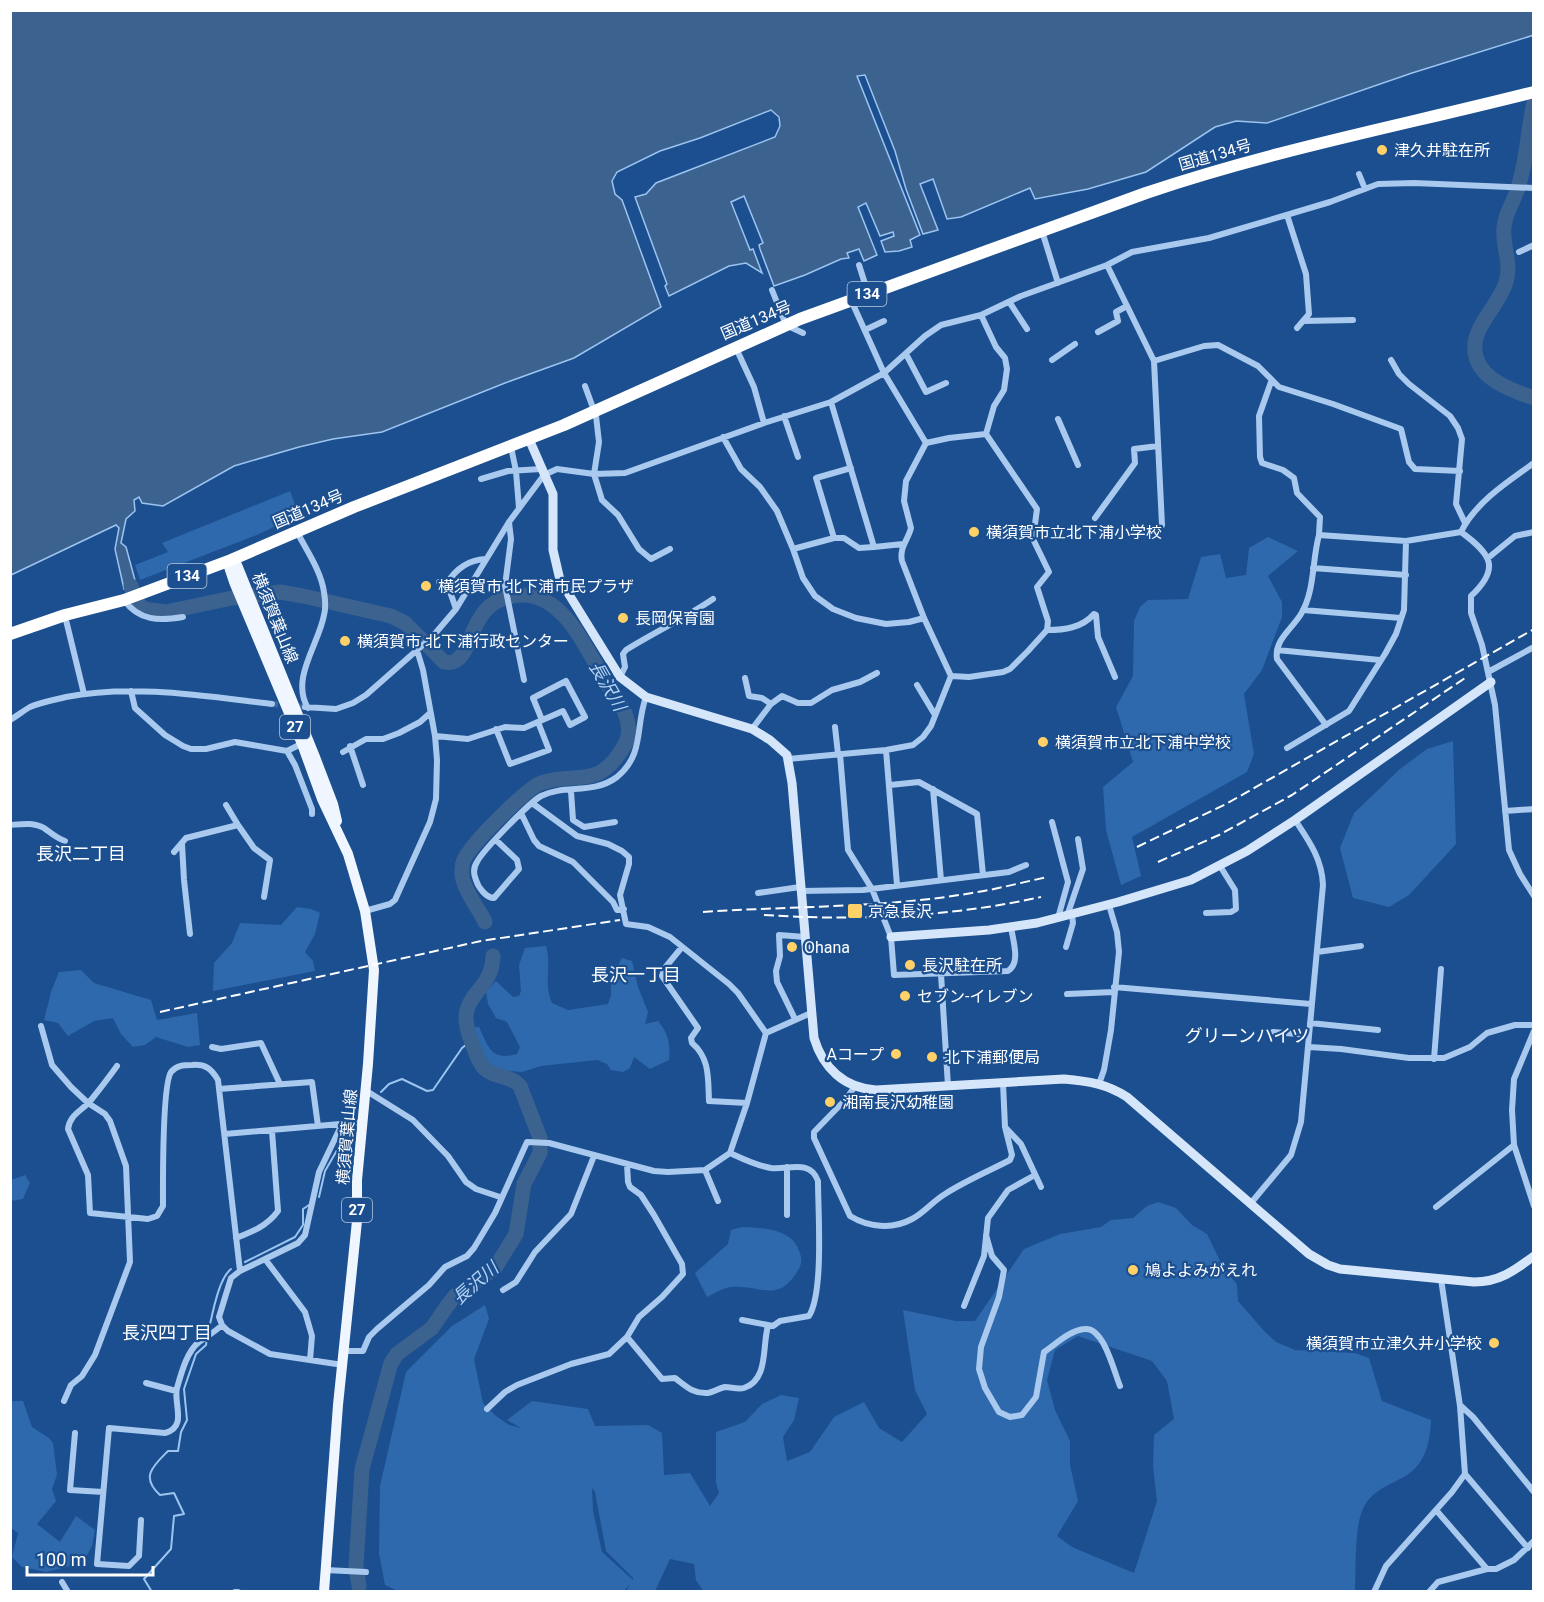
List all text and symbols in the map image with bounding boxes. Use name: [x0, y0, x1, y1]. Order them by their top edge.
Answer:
street label: 国道134号: [1176, 136, 1254, 174]
place label: 津久井駐在所: [1394, 141, 1490, 160]
marker: 津久井駐在所: [1375, 143, 1389, 157]
road number: 134: [848, 282, 886, 306]
street label: 国道134号: [718, 297, 794, 343]
street label: 国道134号: [270, 486, 346, 532]
place label: 横須賀市立北下浦小学校: [986, 523, 1162, 542]
marker: 横須賀市立北下浦小学校: [967, 525, 981, 539]
road number: 134: [168, 564, 207, 588]
street label: 横須賀葉山線: [248, 570, 302, 666]
place label: 横須賀市 北下浦市民プラザ: [438, 577, 634, 596]
marker: 横須賀市 北下浦市民プラザ: [419, 579, 433, 593]
place label: 長岡保育園: [635, 609, 715, 628]
marker: 長岡保育園: [616, 611, 630, 625]
place label: 横須賀市 北下浦行政センター: [357, 632, 569, 651]
marker: 横須賀市 北下浦行政センター: [338, 634, 352, 648]
water label: 長沢川: [585, 657, 632, 716]
road number: 27: [280, 715, 310, 739]
place label: 横須賀市立北下浦中学校: [1055, 733, 1231, 752]
marker: 横須賀市立北下浦中学校: [1036, 735, 1050, 749]
district label: 長沢二丁目: [36, 843, 126, 864]
marker: 京急長沢: [846, 902, 864, 920]
place label: 京急長沢: [868, 902, 932, 921]
place label: Ohana: [804, 938, 850, 957]
marker: Ohana: [785, 940, 799, 954]
place label: 長沢駐在所: [922, 956, 1002, 975]
marker: 長沢駐在所: [903, 958, 917, 972]
district label: 長沢一丁目: [591, 964, 681, 985]
place label: セブン-イレブン: [917, 987, 1033, 1006]
marker: セブン-イレブン: [898, 989, 912, 1003]
district label: グリーンハイツ: [1185, 1025, 1309, 1046]
place label: Aコープ: [827, 1045, 884, 1064]
marker: Aコープ: [889, 1047, 903, 1061]
place label: 北下浦郵便局: [944, 1048, 1040, 1067]
marker: 北下浦郵便局: [925, 1050, 939, 1064]
street label: 横須賀葉山線: [333, 1088, 361, 1186]
place label: 湘南長沢幼稚園: [842, 1093, 954, 1112]
marker: 湘南長沢幼稚園: [823, 1095, 837, 1109]
road number: 27: [342, 1198, 372, 1222]
water label: 長沢川: [448, 1256, 504, 1309]
place label: 鳩よよみがえれ: [1145, 1261, 1257, 1280]
marker: 鳩よよみがえれ: [1126, 1263, 1140, 1277]
district label: 長沢四丁目: [122, 1322, 212, 1343]
place label: 横須賀市立津久井小学校: [1306, 1334, 1482, 1353]
marker: 横須賀市立津久井小学校: [1487, 1336, 1501, 1350]
scale bar: [27, 1539, 153, 1577]
text: 100 m: [36, 1549, 87, 1570]

